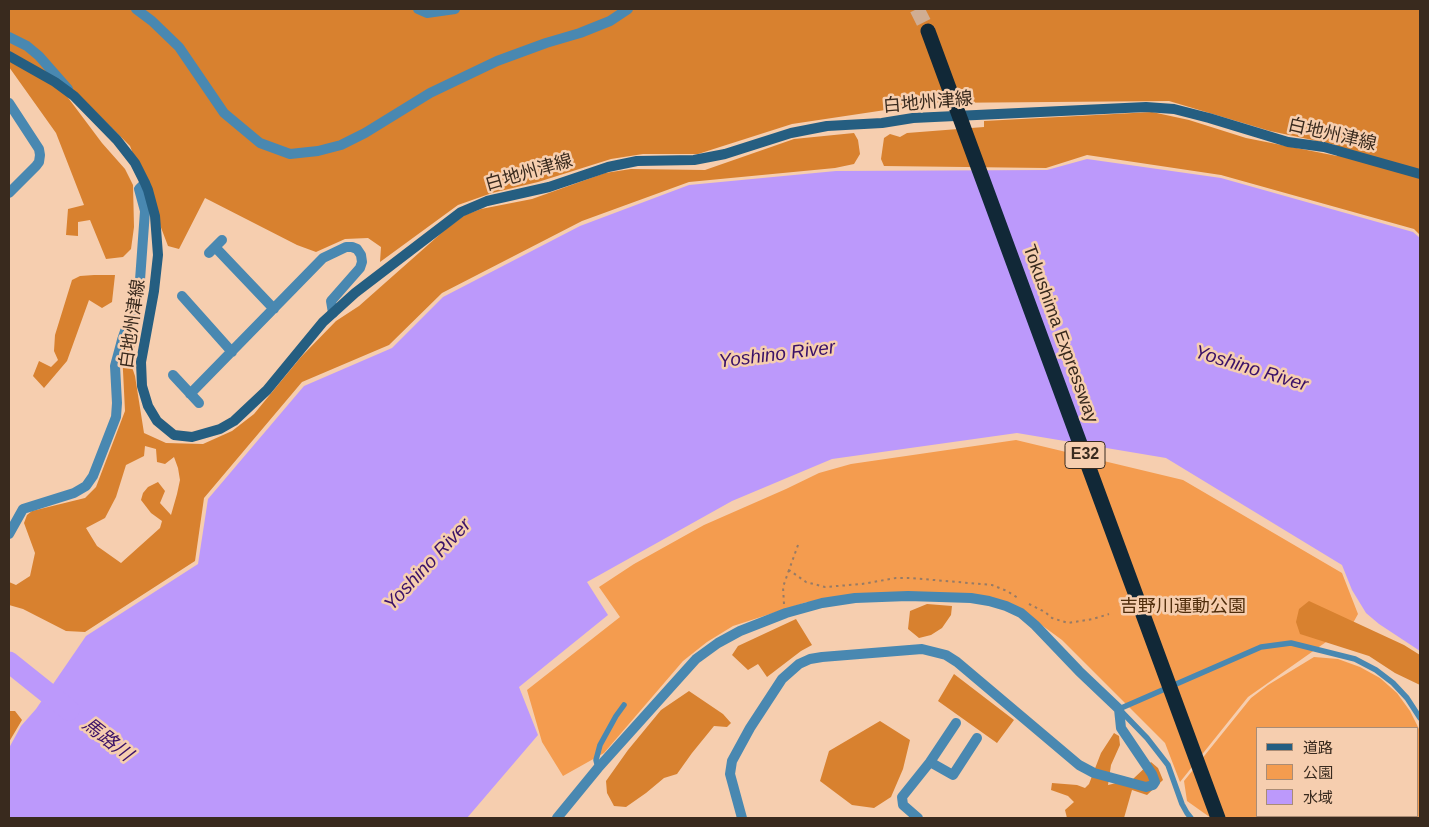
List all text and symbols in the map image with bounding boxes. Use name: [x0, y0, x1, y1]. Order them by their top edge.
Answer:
street label: 白地州津線: [882, 88, 974, 118]
street label: 白地州津線: [1286, 114, 1378, 156]
street label: 白地州津線: [483, 150, 575, 196]
street label: Tokushima Expressway: [1018, 242, 1102, 426]
street label: 白地州津線: [116, 278, 150, 370]
water label: Yoshino River: [717, 337, 837, 373]
water label: Yoshino River: [1192, 341, 1310, 397]
road number: E32: [1065, 442, 1105, 468]
water label: Yoshino River: [380, 514, 476, 616]
park label: 吉野川運動公園: [1120, 596, 1246, 618]
water label: 馬路川: [78, 713, 136, 767]
legend: [1256, 727, 1419, 817]
text: 道路: [1303, 739, 1333, 756]
text: 公園: [1303, 764, 1333, 781]
text: 水域: [1303, 789, 1333, 806]

